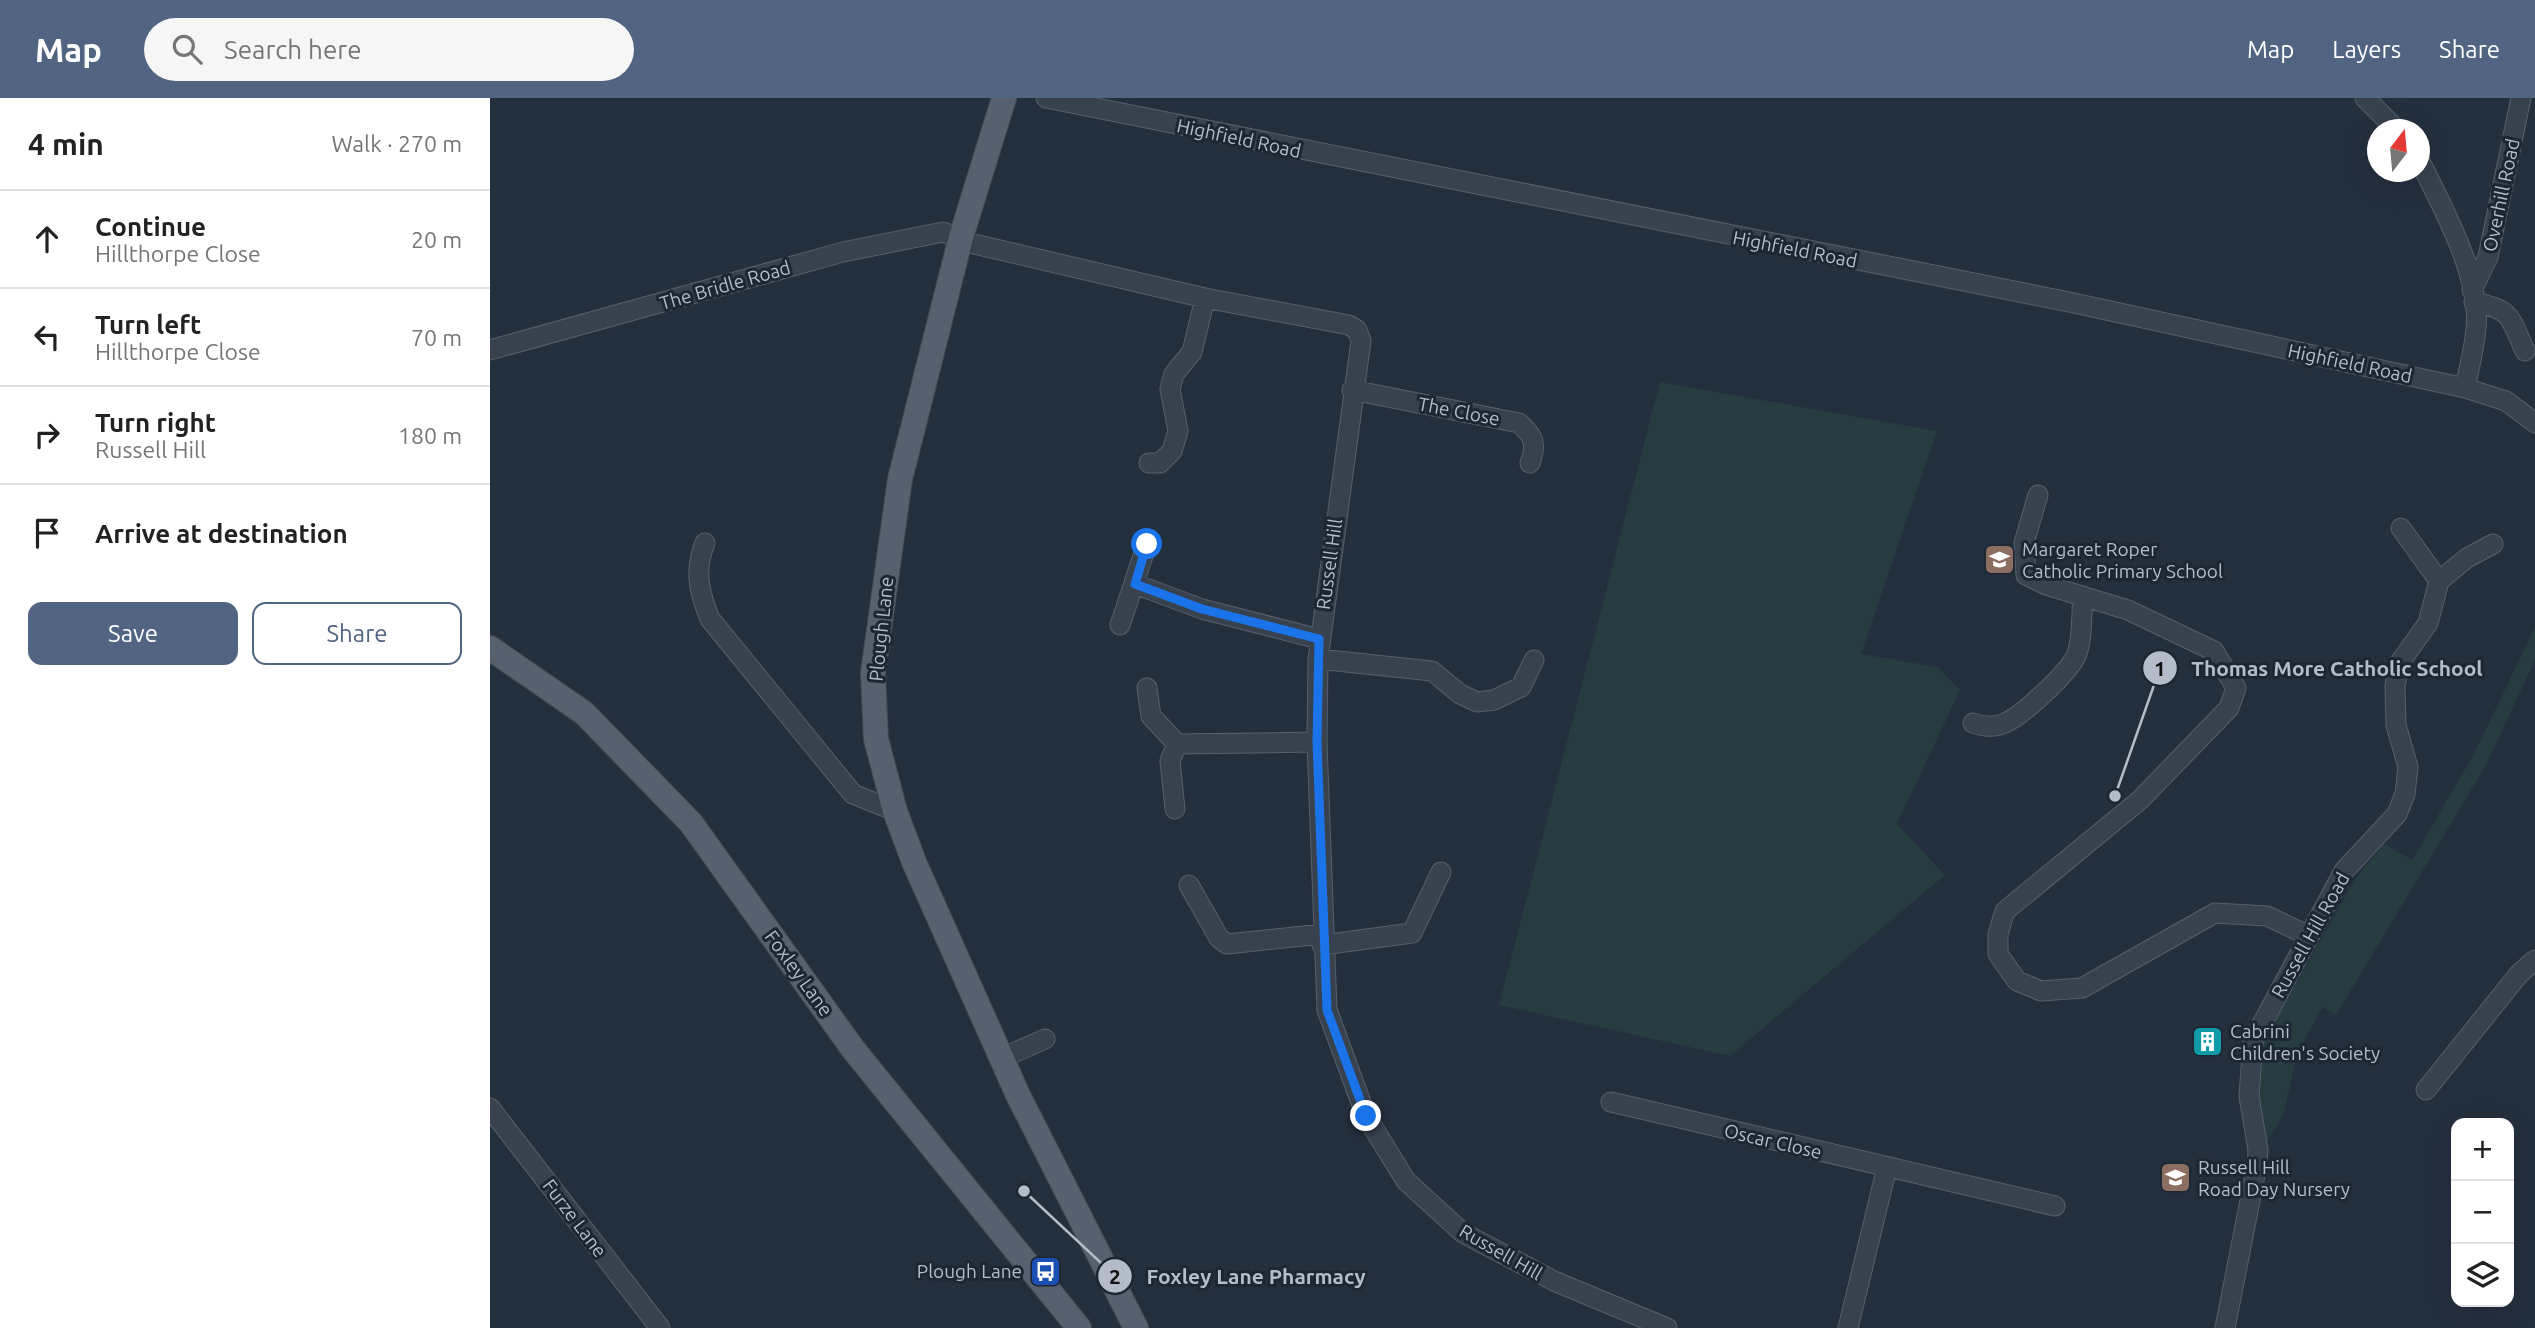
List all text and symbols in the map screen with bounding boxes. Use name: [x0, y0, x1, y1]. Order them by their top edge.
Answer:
search box: [144, 18, 634, 81]
icon: search: [168, 30, 206, 68]
text: Map: [35, 31, 102, 68]
text: Search here: [224, 35, 362, 64]
text: Map: [2247, 36, 2294, 63]
text: Layers: [2332, 36, 2401, 63]
text: Share: [2439, 36, 2500, 63]
street label: Highfield Road: [1175, 114, 1303, 162]
north arrow: [2367, 119, 2430, 182]
text: 4 min: [28, 127, 104, 161]
text: Walk · 270 m: [331, 131, 462, 156]
street label: Overhill Road: [2478, 136, 2524, 254]
text: Continue: [95, 212, 206, 241]
icon: ahead: [28, 220, 66, 258]
street label: Highfield Road: [1731, 226, 1859, 272]
text: 20 m: [411, 227, 462, 252]
text: Hillthorpe Close: [95, 241, 261, 266]
street label: The Bridle Road: [657, 256, 793, 314]
text: Turn left: [95, 310, 201, 339]
icon: left: [28, 318, 66, 356]
text: 70 m: [411, 325, 462, 350]
text: Hillthorpe Close: [95, 339, 261, 364]
street label: Highfield Road: [2286, 339, 2414, 387]
street label: The Close: [1416, 392, 1502, 430]
text: Turn right: [95, 408, 216, 437]
icon: right: [28, 416, 66, 454]
text: 180 m: [398, 423, 462, 448]
text: Russell Hill: [95, 437, 206, 462]
icon: arrive: [28, 514, 66, 552]
street label: Russell Hill: [1312, 517, 1346, 611]
text: Arrive at destination: [95, 519, 348, 548]
route start: [1131, 528, 1162, 559]
place label: Margaret Roper Catholic Primary School: [2022, 538, 2223, 582]
school or university icon: Margaret Roper Catholic Primary School: [1982, 543, 2016, 577]
street label: Plough Lane: [865, 576, 897, 682]
button: Save: [28, 602, 238, 665]
button: Share: [252, 602, 462, 665]
callout: Thomas More Catholic School: [2142, 647, 2497, 689]
text: 1: [2154, 656, 2166, 680]
text: Thomas More Catholic School: [2191, 656, 2483, 680]
street label: Russell Hill Road: [2266, 868, 2354, 1002]
street label: Foxley Lane: [761, 926, 837, 1020]
place label: Cabrini Children's Society: [2230, 1020, 2380, 1064]
building icon: Cabrini Children's Society: [2190, 1025, 2224, 1059]
route end: [1350, 1100, 1381, 1131]
map controls: [2451, 1118, 2514, 1307]
button: +: [2451, 1118, 2514, 1181]
street label: Oscar Close: [1722, 1119, 1824, 1163]
place label: Russell Hill Road Day Nursery: [2198, 1156, 2350, 1200]
school or university icon: Russell Hill Road Day Nursery: [2158, 1161, 2192, 1195]
street label: Furze Lane: [539, 1175, 611, 1261]
button: −: [2451, 1181, 2514, 1244]
street label: Russell Hill: [1456, 1220, 1546, 1284]
button: layers: [2451, 1244, 2514, 1307]
bus stop icon: Plough Lane: [1028, 1254, 1062, 1288]
callout: Foxley Lane Pharmacy: [1097, 1255, 1380, 1297]
place label: Plough Lane: [917, 1260, 1022, 1282]
text: 2: [1109, 1264, 1121, 1288]
text: Foxley Lane Pharmacy: [1146, 1264, 1366, 1288]

